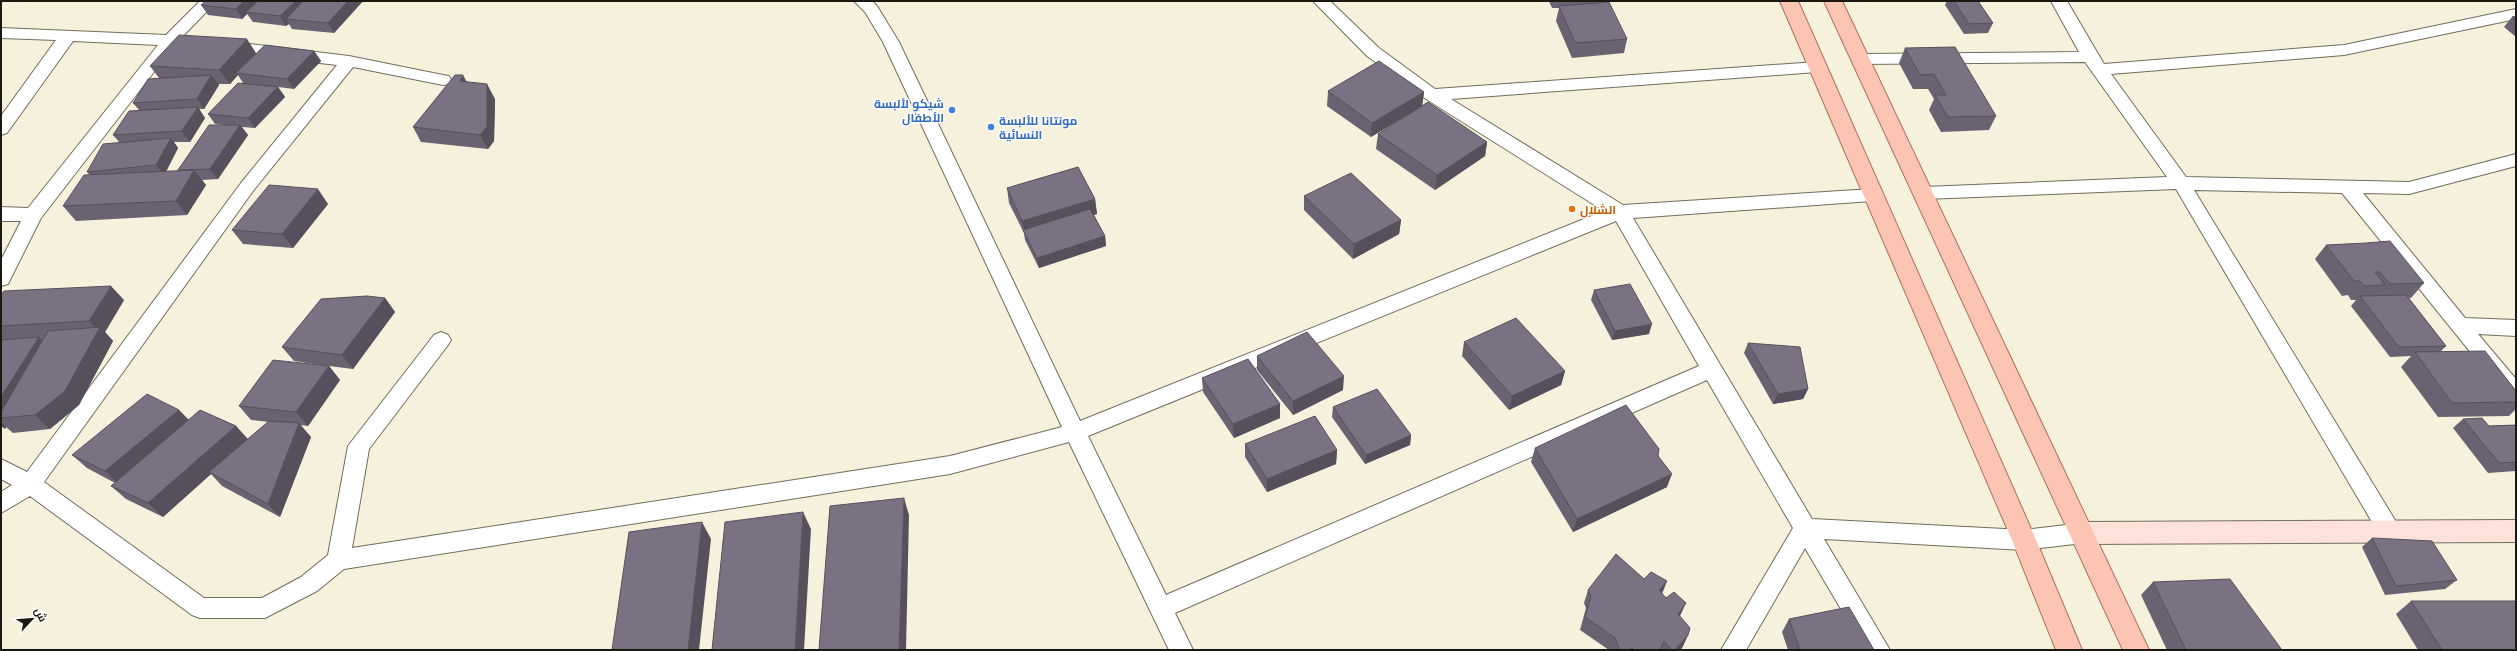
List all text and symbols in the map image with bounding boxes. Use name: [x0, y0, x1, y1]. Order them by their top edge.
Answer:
place label: شيكو لألبسة الأطفال: [874, 96, 944, 126]
marker: شيكو لألبسة الأطفال: [947, 105, 957, 115]
place label: مونتانا للألبسة النسائية: [999, 113, 1078, 142]
marker: مونتانا للألبسة النسائية: [986, 122, 996, 132]
place label: الشلال: [1580, 202, 1616, 218]
marker: الشلال: [1567, 204, 1577, 214]
north arrow: [12, 599, 52, 639]
text: ش: [32, 605, 50, 624]

